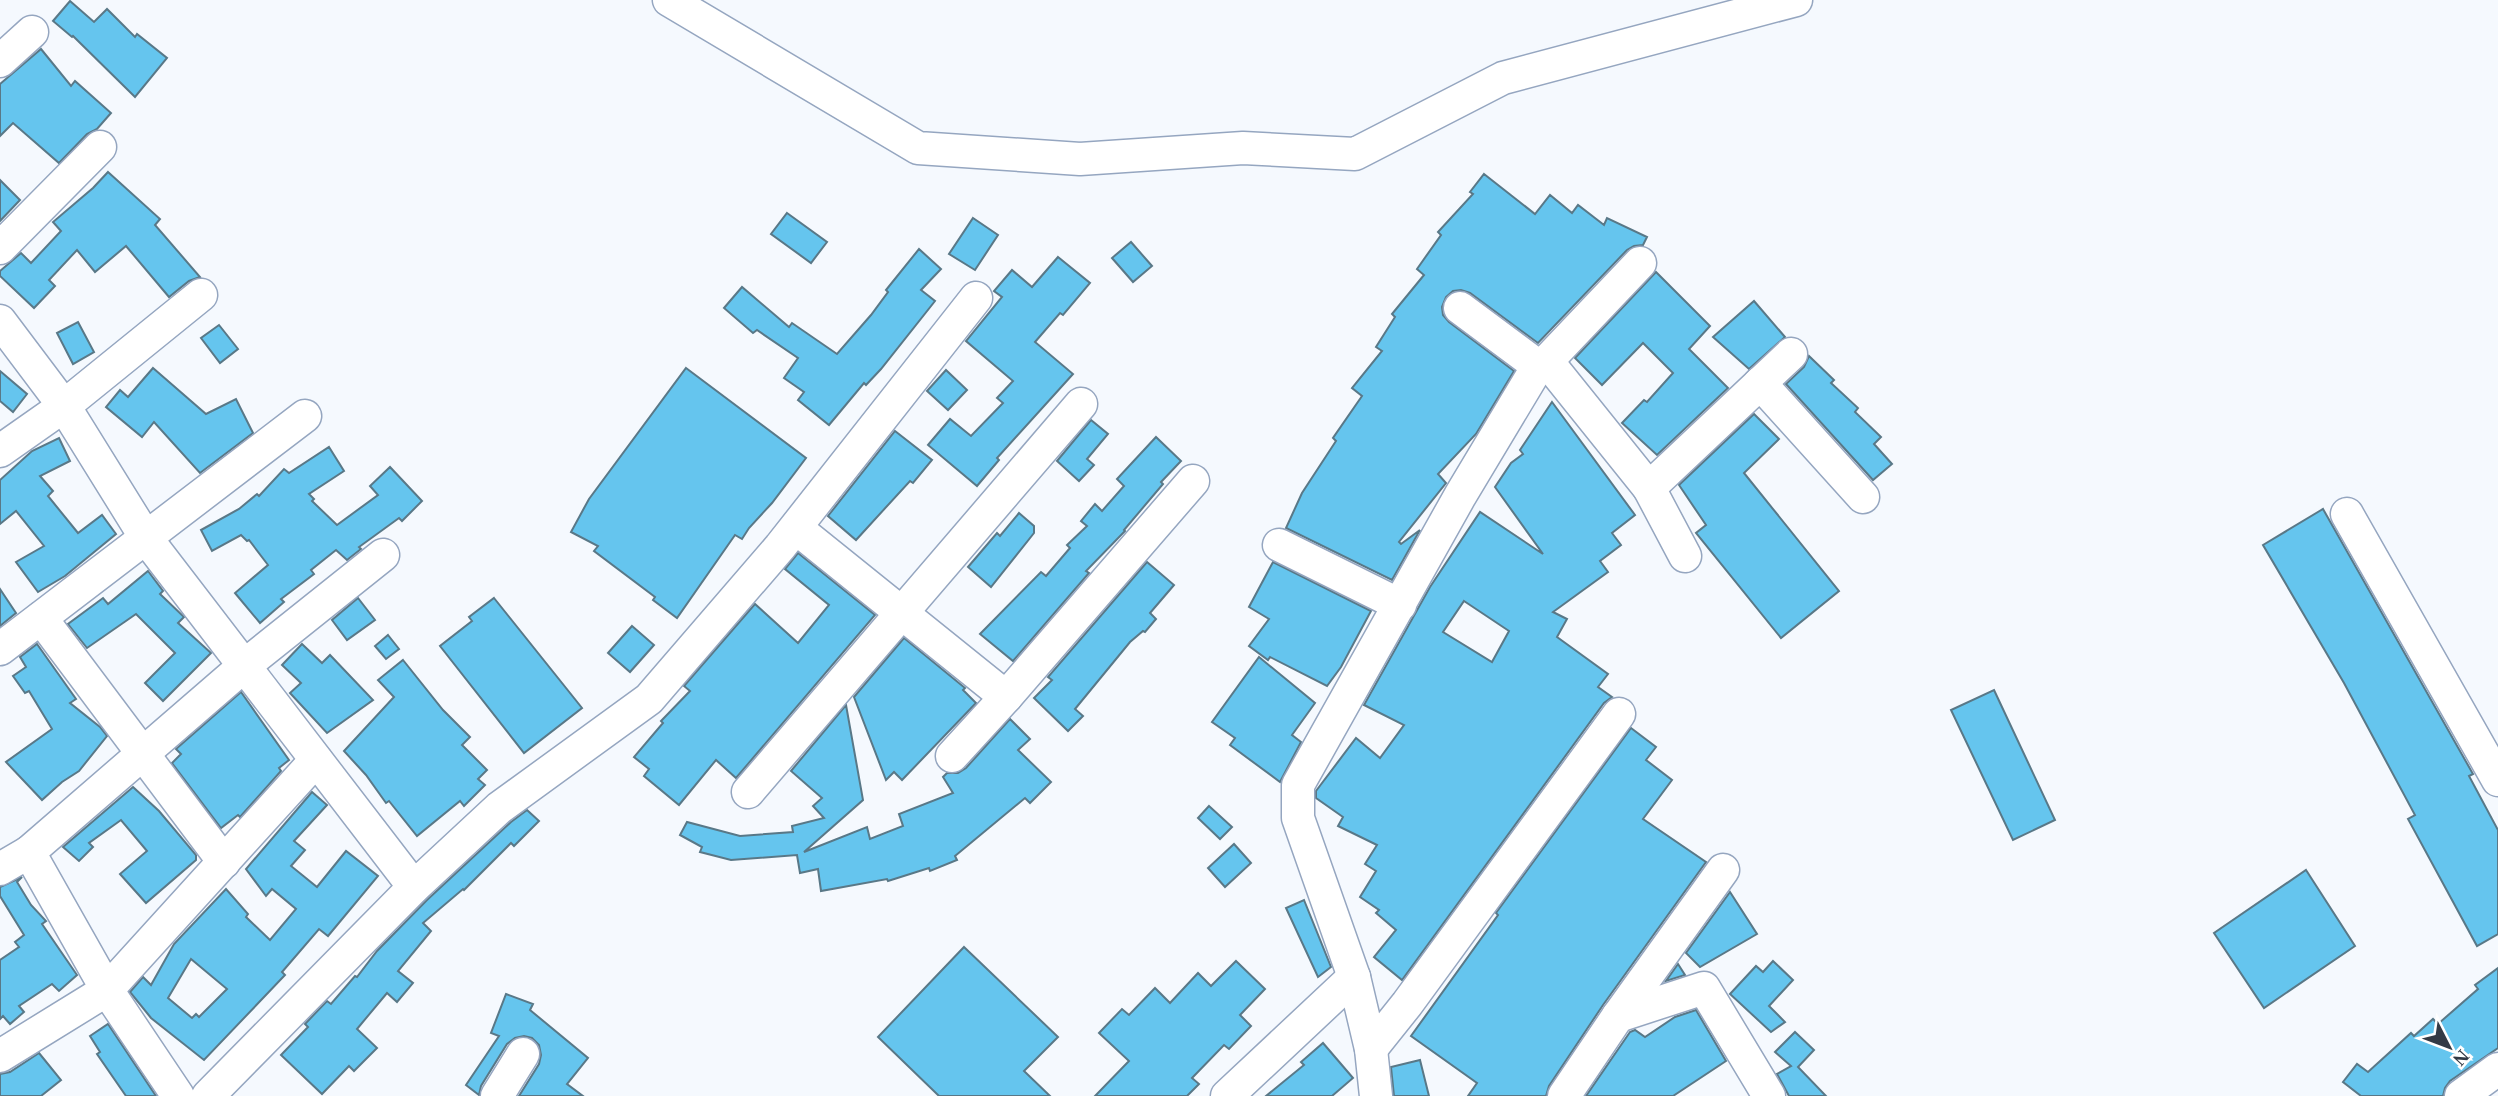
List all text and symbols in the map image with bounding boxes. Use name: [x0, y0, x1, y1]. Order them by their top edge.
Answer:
north arrow: [2414, 1012, 2484, 1082]
text: N: [2449, 1046, 2474, 1070]

